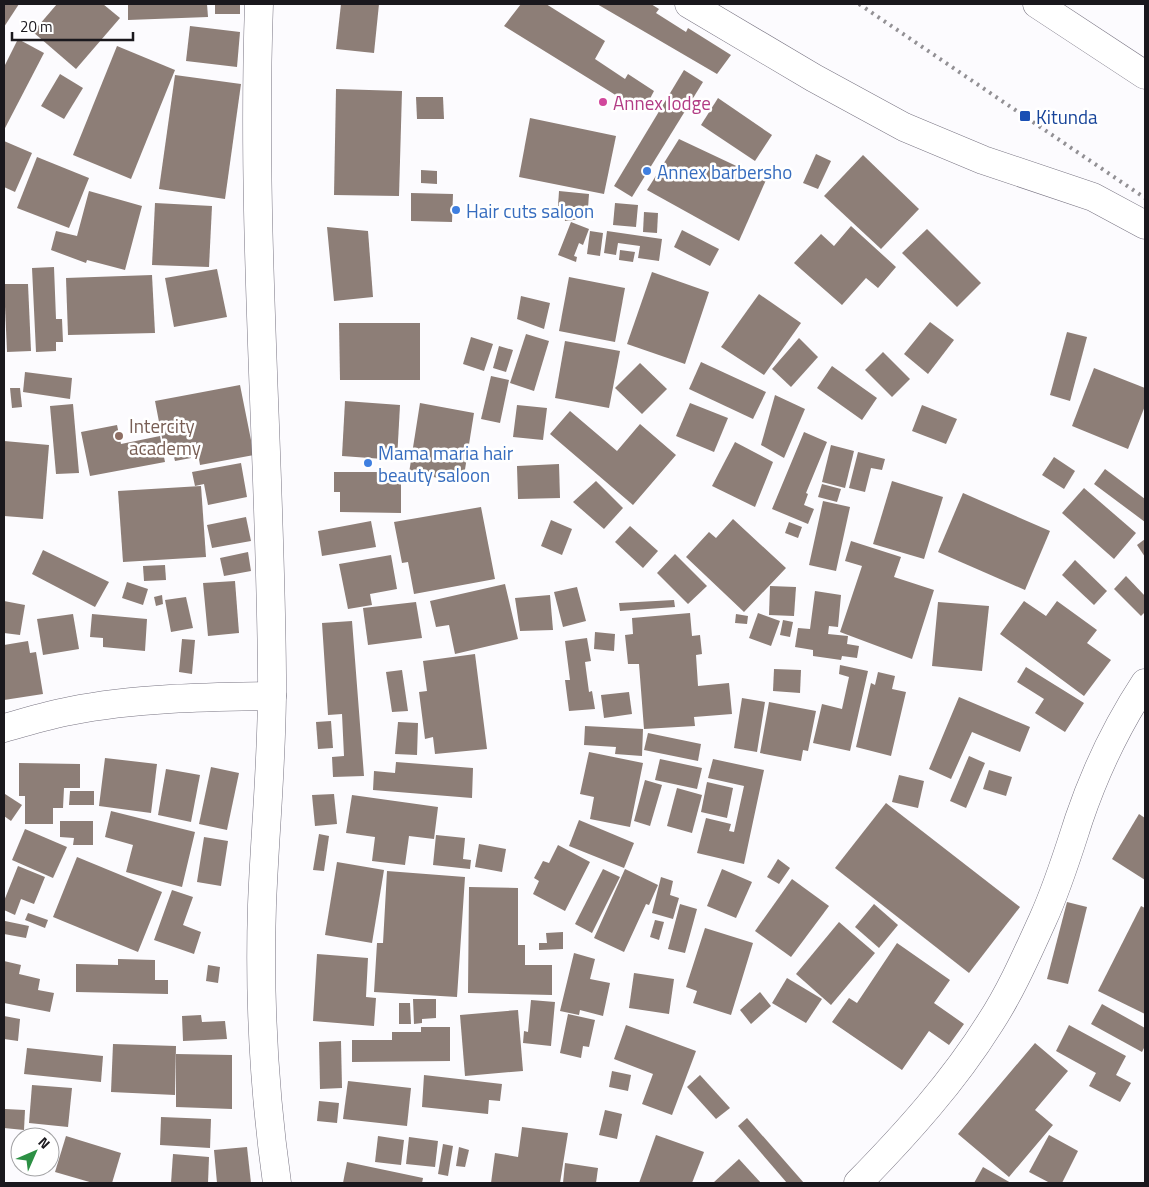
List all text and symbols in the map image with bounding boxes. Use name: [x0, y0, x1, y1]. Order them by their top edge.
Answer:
scale bar: [12, 10, 134, 42]
text: 20 m: [20, 15, 53, 38]
place label: Annex lodge: [613, 88, 711, 117]
marker: Annex lodge: [597, 96, 609, 108]
place label: Kitunda: [1036, 102, 1098, 131]
marker: Kitunda: [1018, 109, 1032, 123]
place label: Annex barbersho: [657, 157, 792, 186]
marker: Annex barbersho: [641, 165, 653, 177]
place label: Hair cuts saloon: [466, 196, 594, 225]
marker: Hair cuts saloon: [450, 204, 462, 216]
place label: Intercity academy: [129, 411, 201, 462]
marker: Intercity academy: [113, 430, 125, 442]
place label: Mama maria hair beauty saloon: [378, 438, 514, 489]
marker: Mama maria hair beauty saloon: [362, 457, 374, 469]
north arrow: [10, 1127, 60, 1177]
text: N: [34, 1132, 55, 1153]

